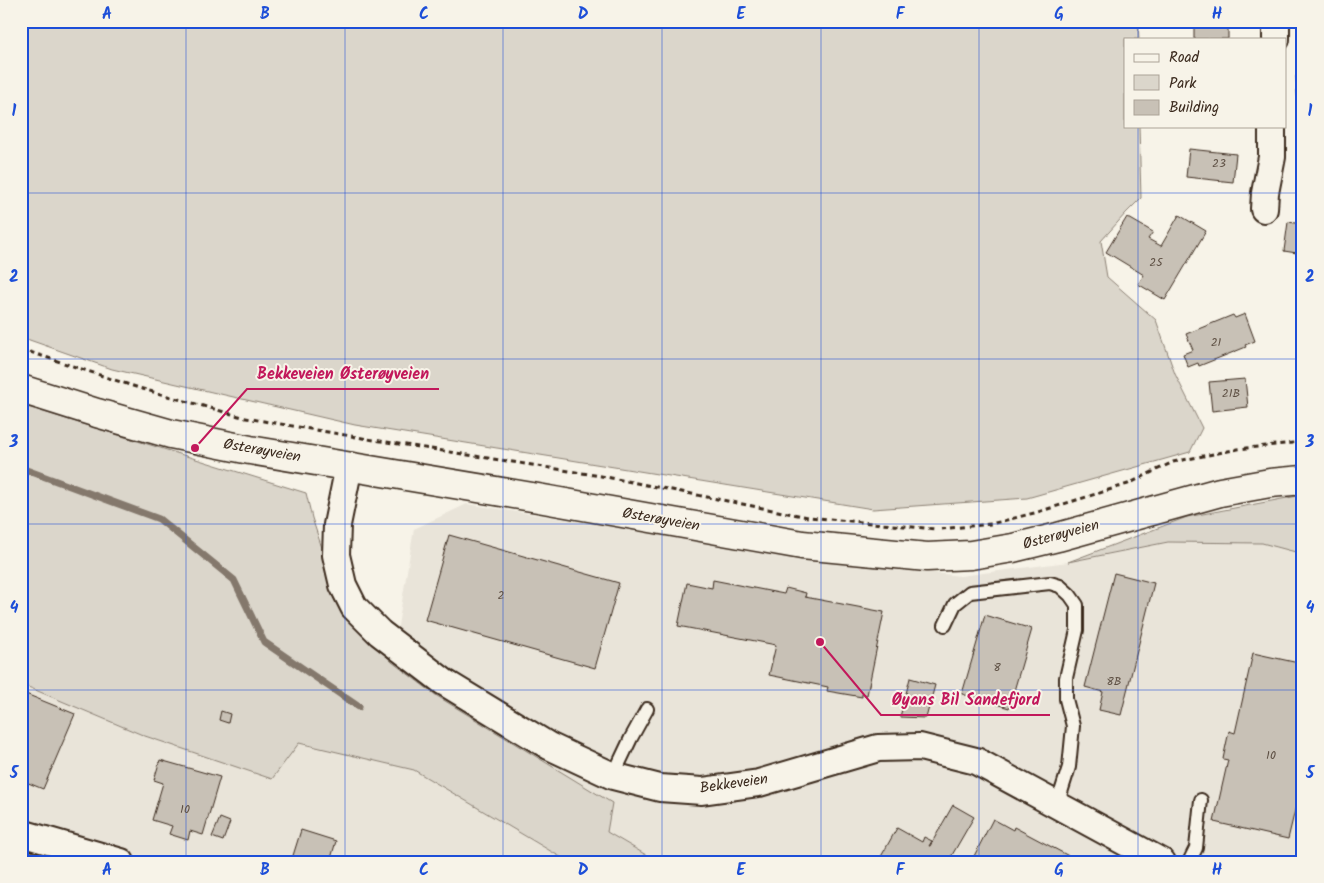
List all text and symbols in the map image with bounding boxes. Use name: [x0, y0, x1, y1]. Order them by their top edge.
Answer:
text: A: [102, 2, 112, 27]
text: B: [260, 2, 270, 27]
text: C: [419, 2, 429, 27]
text: D: [578, 2, 589, 27]
text: E: [737, 2, 747, 27]
text: F: [896, 2, 906, 27]
text: G: [1054, 2, 1064, 27]
text: H: [1212, 2, 1222, 27]
legend: [1124, 38, 1286, 128]
text: Road: [1169, 46, 1200, 70]
text: Park: [1169, 72, 1197, 96]
text: Building: [1169, 96, 1219, 120]
text: 1: [12, 99, 17, 124]
text: 1: [1308, 99, 1313, 124]
house number: 23: [1212, 154, 1226, 173]
house number: 25: [1149, 253, 1164, 272]
text: 2: [9, 265, 19, 290]
text: 2: [1305, 265, 1315, 290]
house number: 21: [1211, 333, 1222, 352]
callout: Bekkeveien Østerøyveien: [247, 358, 439, 389]
text: Bekkeveien Østerøyveien: [257, 362, 429, 387]
house number: 21B: [1222, 384, 1240, 403]
text: 3: [9, 430, 19, 455]
text: 3: [1305, 430, 1315, 455]
street label: Østerøyveien: [221, 432, 303, 470]
street label: Østerøyveien: [620, 501, 702, 539]
street label: Østerøyveien: [1020, 513, 1102, 557]
house number: 2: [498, 586, 505, 605]
text: 4: [10, 596, 19, 621]
text: 4: [1306, 596, 1315, 621]
house number: 8: [993, 658, 1001, 677]
house number: 8B: [1107, 672, 1121, 691]
callout: Øyans Bil Sandefjord: [881, 684, 1050, 715]
text: Øyans Bil Sandefjord: [892, 688, 1041, 713]
house number: 10: [1266, 746, 1276, 765]
text: 5: [9, 761, 20, 786]
text: 5: [1305, 761, 1316, 786]
street label: Bekkeveien: [698, 767, 770, 801]
house number: 10: [180, 800, 190, 819]
text: A: [102, 858, 112, 883]
text: B: [260, 858, 270, 883]
text: C: [419, 858, 429, 883]
text: D: [578, 858, 589, 883]
text: E: [737, 858, 747, 883]
text: F: [896, 858, 906, 883]
text: G: [1054, 858, 1064, 883]
text: H: [1212, 858, 1222, 883]

